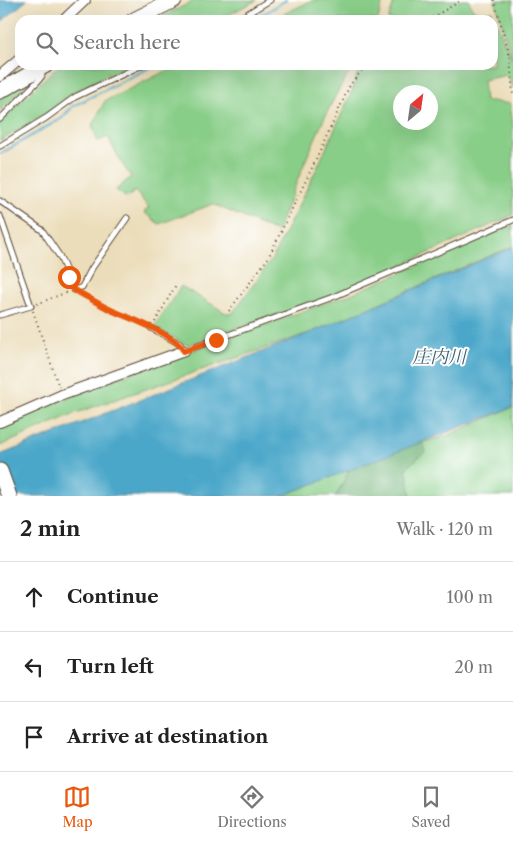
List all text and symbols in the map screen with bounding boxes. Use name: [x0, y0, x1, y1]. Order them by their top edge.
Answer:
search box: [15, 15, 498, 70]
icon: search: [33, 29, 61, 57]
text: Search here: [73, 31, 181, 54]
north arrow: [393, 85, 438, 130]
route start: [58, 266, 81, 289]
route end: [205, 329, 228, 352]
water label: 庄内川: [412, 346, 468, 368]
text: 2 min: [20, 516, 80, 541]
text: Walk · 120 m: [397, 519, 493, 539]
icon: ahead: [20, 583, 48, 611]
text: Continue: [67, 585, 159, 608]
text: 100 m: [447, 587, 493, 607]
icon: left: [20, 653, 48, 681]
text: Turn left: [67, 655, 154, 678]
text: 20 m: [454, 657, 493, 677]
icon: arrive: [20, 723, 48, 751]
text: Arrive at destination: [67, 725, 268, 748]
tab: Map: [62, 783, 93, 831]
tab: Directions: [217, 783, 287, 831]
tab: Saved: [412, 783, 450, 831]

